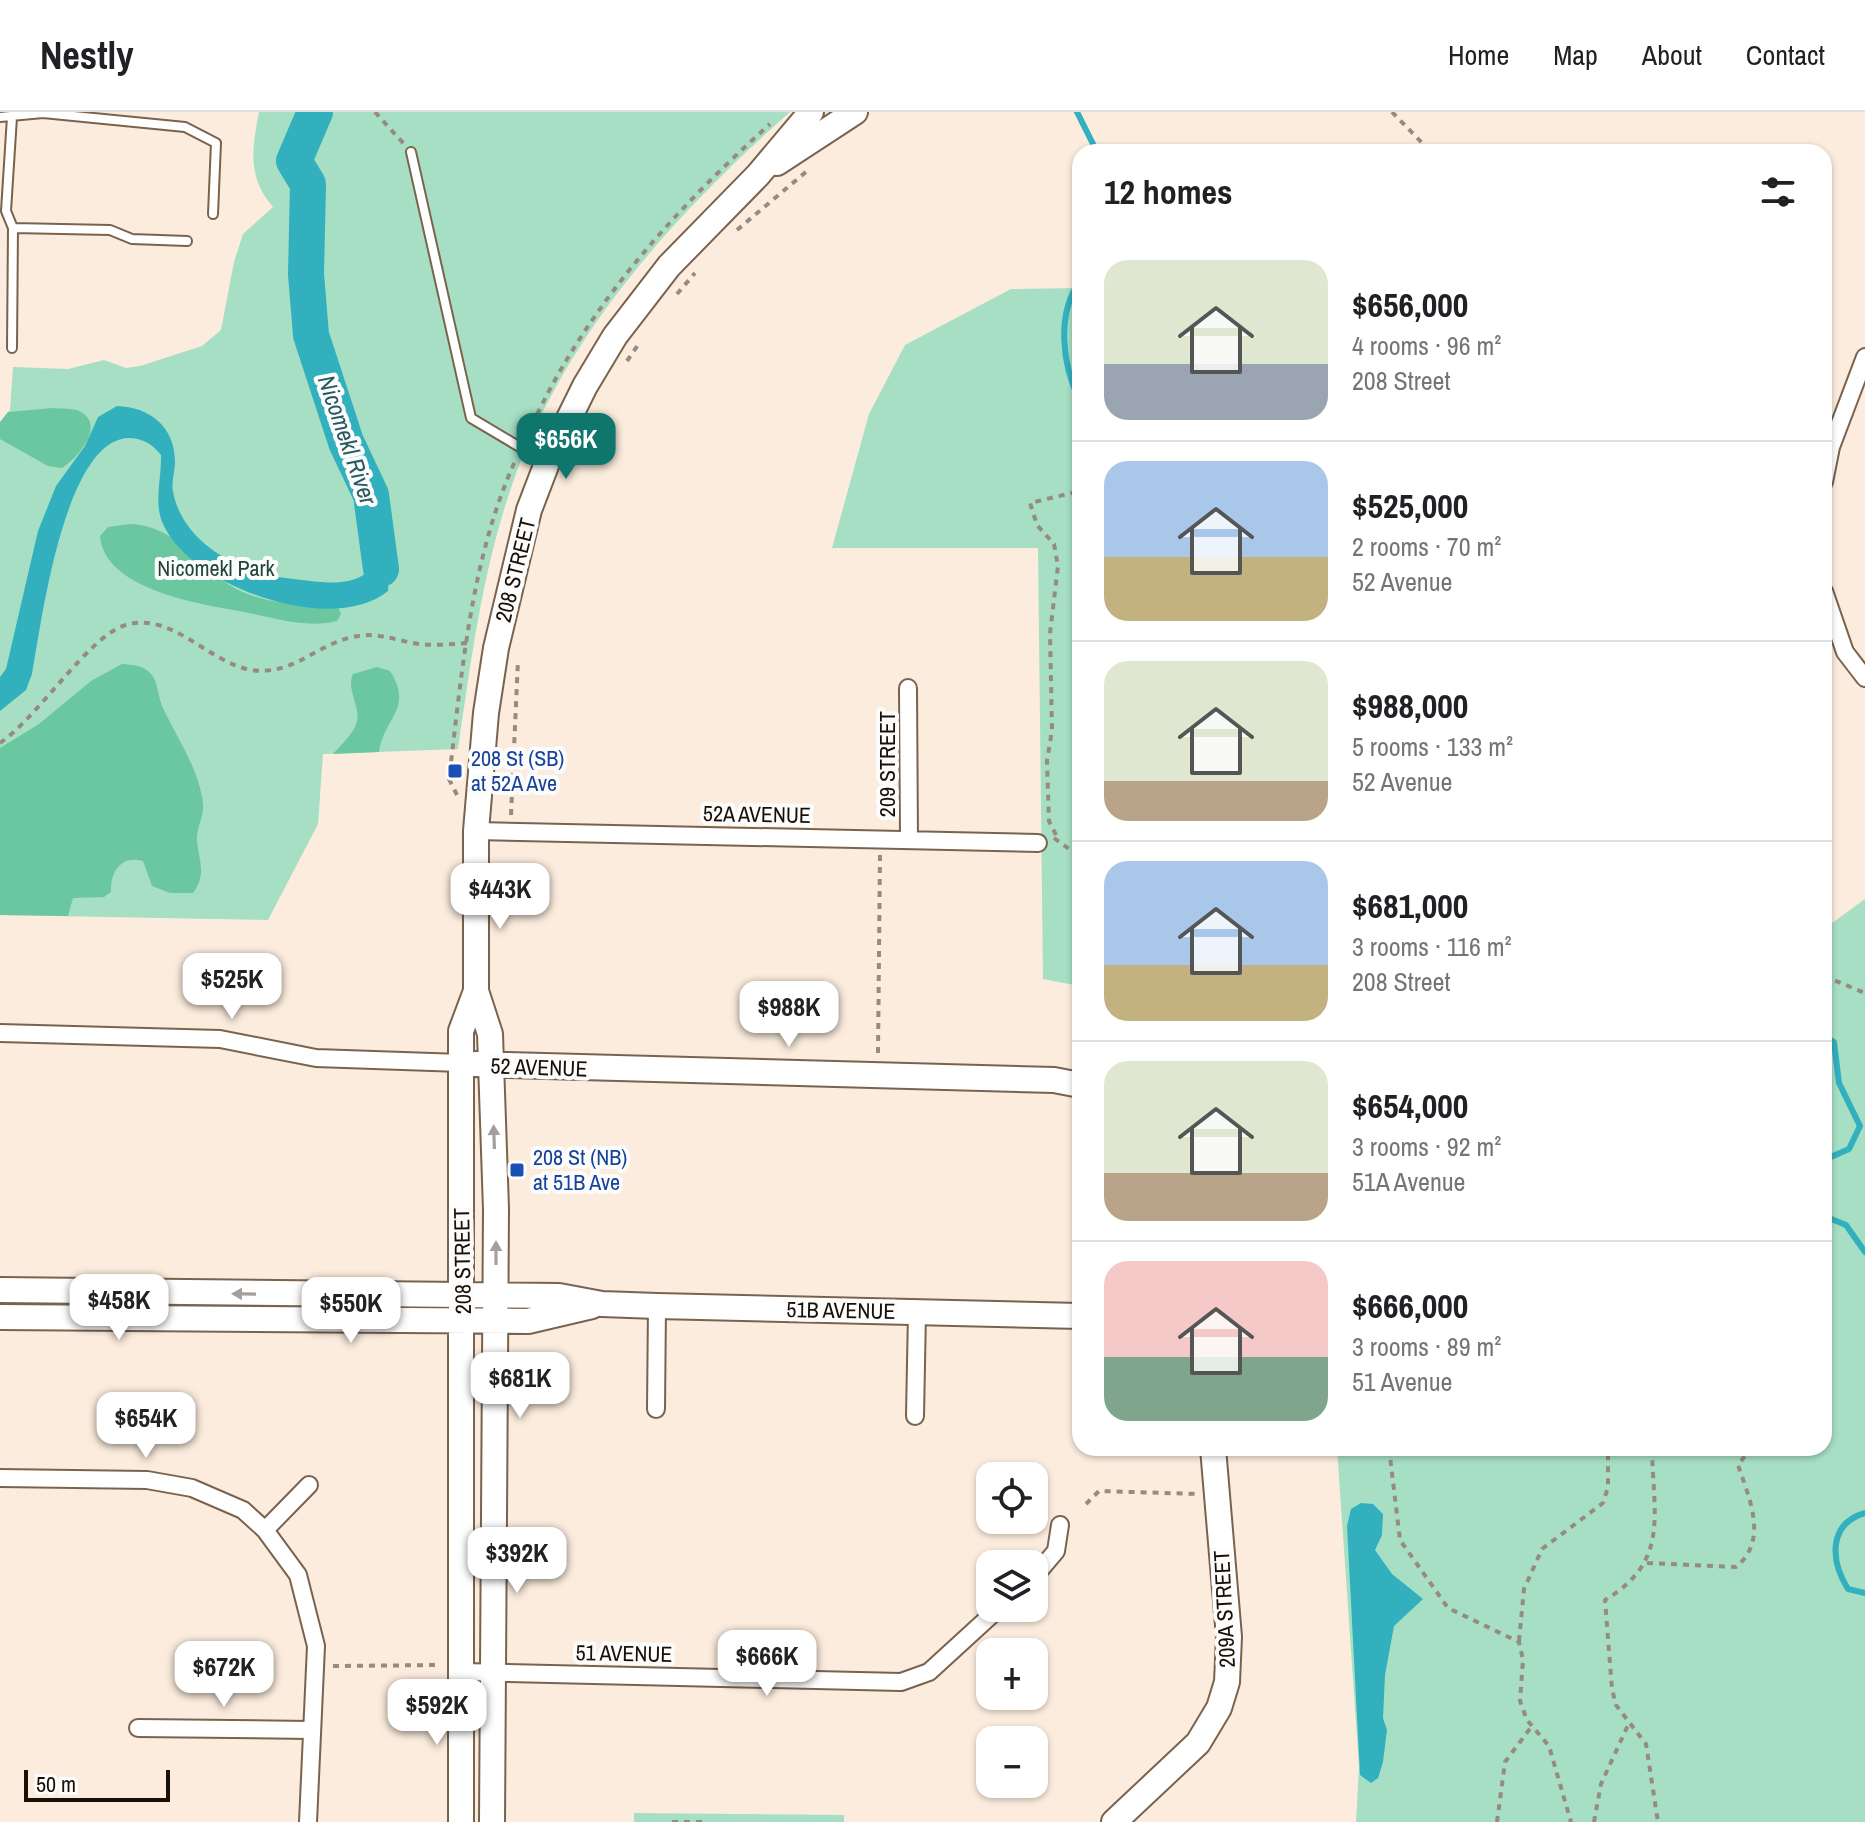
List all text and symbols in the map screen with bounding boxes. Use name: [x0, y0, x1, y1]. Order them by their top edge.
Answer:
text: Nestly: [40, 30, 134, 81]
text: Home: [1448, 36, 1509, 74]
text: Map: [1553, 36, 1598, 74]
text: About: [1642, 36, 1702, 74]
text: Contact: [1746, 36, 1825, 74]
text: 12 homes: [1104, 169, 1233, 215]
icon: filters: [1756, 170, 1800, 214]
text: $656,000: [1352, 282, 1468, 328]
icon: home: [1168, 292, 1264, 388]
text: 4 rooms · 96 m²: [1352, 328, 1501, 363]
text: 208 Street: [1352, 363, 1450, 398]
water label: Nicomekl River: [311, 371, 385, 510]
pin: $656K: [510, 413, 622, 481]
text: $656K: [535, 421, 597, 456]
text: $525,000: [1352, 483, 1468, 529]
icon: home: [1168, 493, 1264, 589]
street label: 208 STREET: [488, 515, 542, 625]
text: 2 rooms · 70 m²: [1352, 529, 1501, 564]
park label: Nicomekl Park: [157, 553, 276, 583]
text: 52 Avenue: [1352, 564, 1452, 599]
text: $988,000: [1352, 683, 1468, 729]
icon: home: [1168, 693, 1264, 789]
street label: 209 STREET: [872, 711, 902, 817]
text: 5 rooms · 133 m²: [1352, 729, 1513, 764]
place label: 208 St (SB) at 52A Ave: [471, 743, 564, 798]
marker: 208 St (SB) at 52A Ave: [446, 762, 464, 780]
text: 52 Avenue: [1352, 764, 1452, 799]
street label: 52A AVENUE: [703, 798, 811, 830]
pin: $443K: [444, 863, 556, 931]
text: $443K: [469, 871, 531, 906]
text: $681,000: [1352, 883, 1468, 929]
icon: home: [1168, 893, 1264, 989]
text: 3 rooms · 116 m²: [1352, 929, 1512, 964]
pin: $525K: [176, 953, 288, 1021]
text: $525K: [201, 961, 263, 996]
text: 208 Street: [1352, 964, 1450, 999]
pin: $988K: [733, 981, 845, 1049]
text: $988K: [758, 989, 820, 1024]
street label: 52 AVENUE: [490, 1050, 588, 1084]
text: $654,000: [1352, 1083, 1468, 1129]
icon: home: [1168, 1093, 1264, 1189]
one-way arrow: [487, 1124, 500, 1149]
text: 3 rooms · 92 m²: [1352, 1129, 1501, 1164]
place label: 208 St (NB) at 51B Ave: [533, 1142, 627, 1197]
marker: 208 St (NB) at 51B Ave: [508, 1161, 526, 1179]
text: 51A Avenue: [1352, 1164, 1465, 1199]
street label: 208 STREET: [446, 1208, 478, 1314]
one-way arrow: [490, 1240, 503, 1265]
pin: $458K: [63, 1274, 175, 1342]
pin: $550K: [295, 1277, 407, 1345]
text: $458K: [88, 1282, 150, 1317]
text: $666,000: [1352, 1283, 1468, 1329]
text: $550K: [320, 1285, 382, 1320]
one-way arrow: [231, 1288, 256, 1300]
icon: home: [1168, 1293, 1264, 1389]
street label: 51B AVENUE: [786, 1294, 896, 1326]
text: 3 rooms · 89 m²: [1352, 1329, 1501, 1364]
pin: $681K: [464, 1352, 576, 1420]
text: $681K: [489, 1360, 551, 1395]
text: 51 Avenue: [1352, 1364, 1452, 1399]
pin: $654K: [90, 1392, 202, 1460]
text: $654K: [115, 1400, 177, 1435]
map controls: [976, 1462, 1048, 1798]
button: locate: [976, 1462, 1048, 1534]
pin: $392K: [461, 1527, 573, 1595]
text: $392K: [486, 1535, 548, 1570]
button: layers: [976, 1550, 1048, 1622]
street label: 209A STREET: [1206, 1550, 1242, 1668]
pin: $666K: [711, 1630, 823, 1698]
street label: 51 AVENUE: [575, 1637, 673, 1669]
text: $666K: [736, 1638, 798, 1673]
button: +: [976, 1638, 1048, 1710]
pin: $672K: [168, 1641, 280, 1709]
text: $672K: [193, 1649, 255, 1684]
pin: $592K: [381, 1679, 493, 1747]
text: $592K: [406, 1687, 468, 1722]
button: −: [976, 1726, 1048, 1798]
scale bar: [24, 1766, 170, 1802]
text: 50 m: [36, 1769, 76, 1799]

